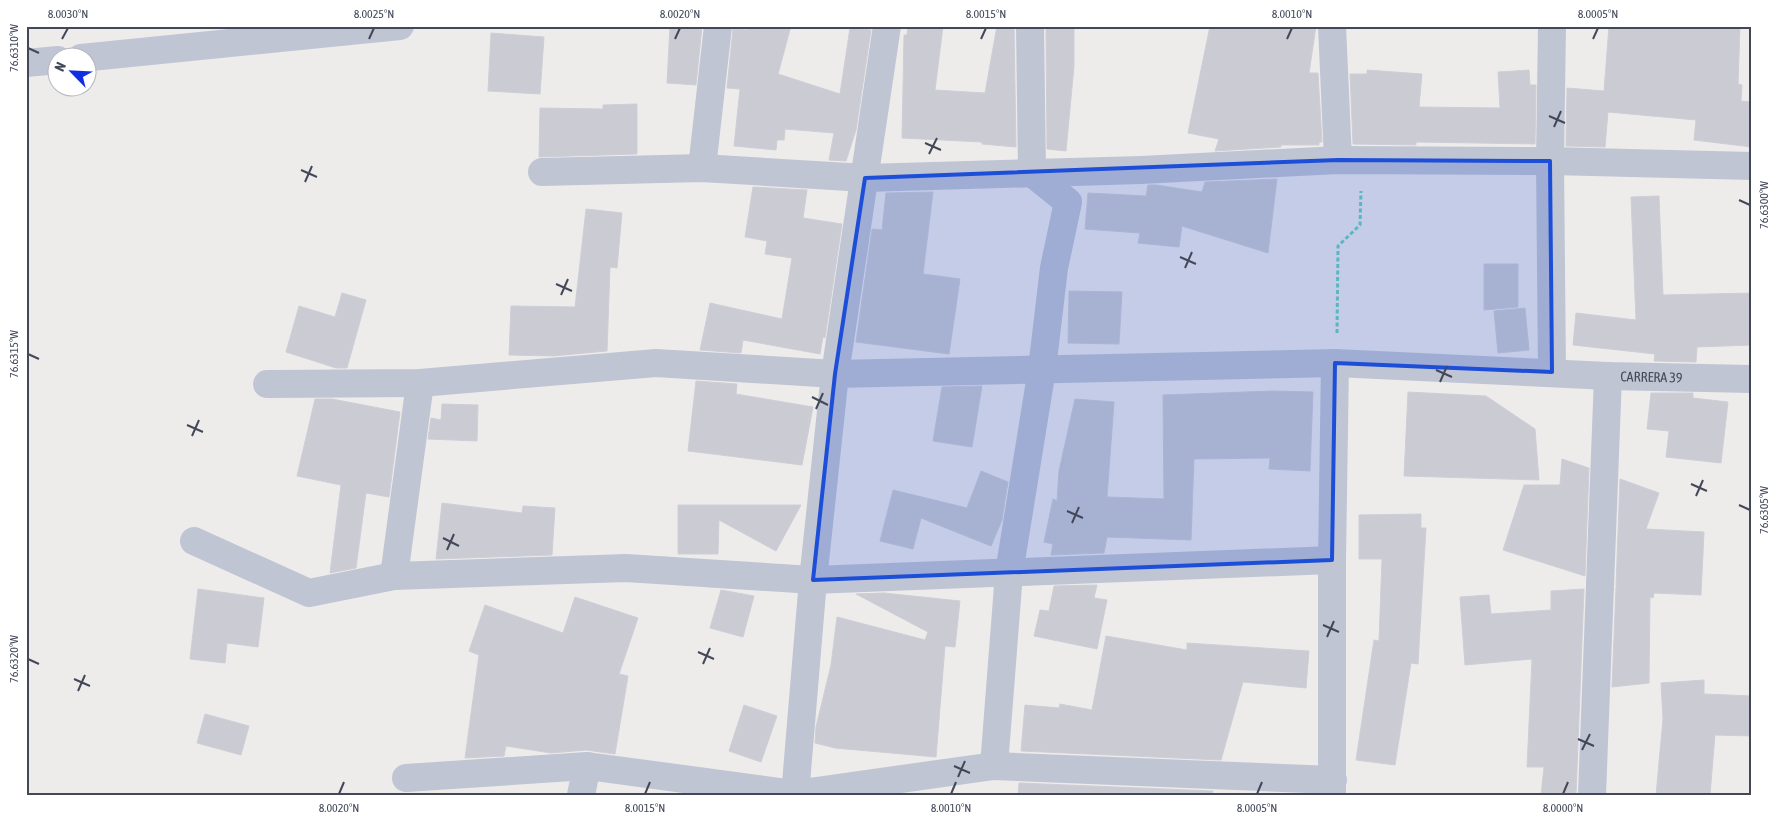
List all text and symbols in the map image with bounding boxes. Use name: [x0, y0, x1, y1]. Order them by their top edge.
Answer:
text: 8.0030°N: [48, 7, 88, 21]
text: 8.0025°N: [354, 7, 394, 21]
text: 8.0020°N: [660, 7, 700, 21]
text: 8.0015°N: [966, 7, 1006, 21]
text: 8.0010°N: [1272, 7, 1312, 21]
text: 8.0005°N: [1578, 7, 1618, 21]
text: 76.6310°W: [7, 24, 21, 72]
north arrow: [48, 48, 98, 98]
text: N: [51, 60, 69, 74]
text: 76.6300°W: [1757, 181, 1771, 229]
text: 76.6315°W: [7, 330, 21, 378]
street label: CARRERA 39: [1620, 368, 1683, 386]
text: 76.6305°W: [1757, 486, 1771, 534]
text: 76.6320°W: [7, 635, 21, 683]
text: 8.0020°N: [319, 801, 359, 815]
text: 8.0015°N: [625, 801, 665, 815]
text: 8.0010°N: [931, 801, 971, 815]
text: 8.0005°N: [1237, 801, 1277, 815]
text: 8.0000°N: [1543, 801, 1583, 815]

